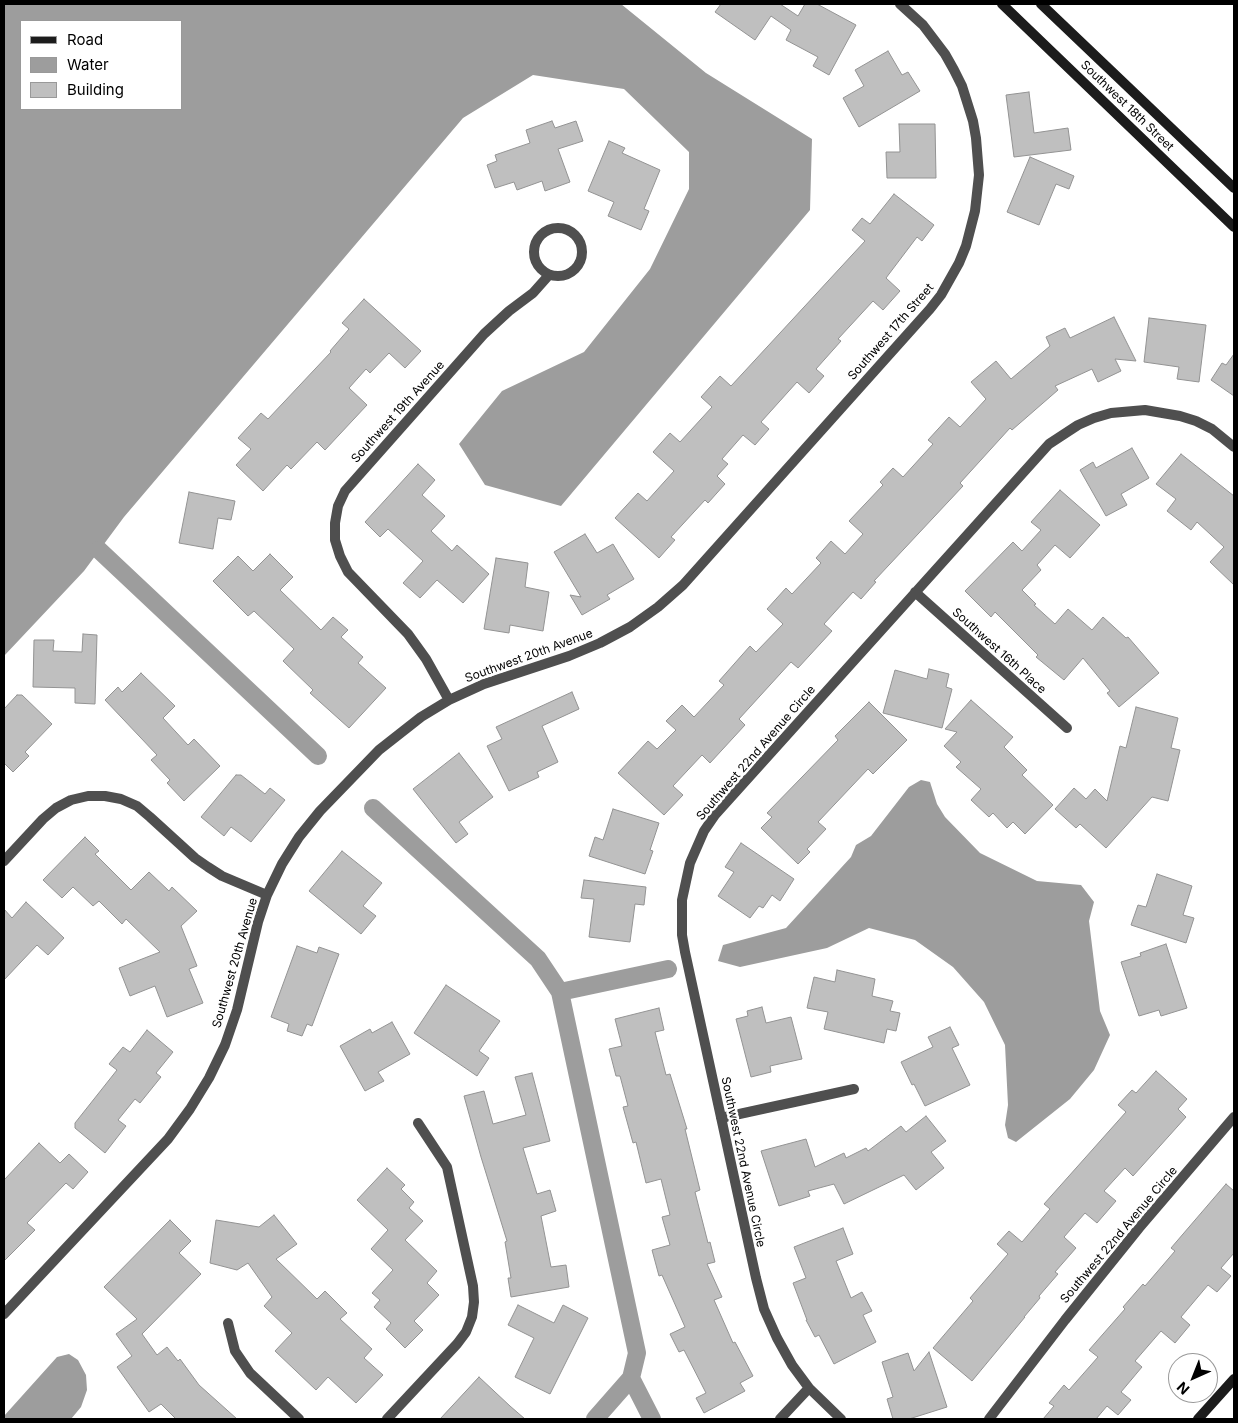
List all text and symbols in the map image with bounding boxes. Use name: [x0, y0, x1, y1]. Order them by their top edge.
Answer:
legend: [20, 20, 182, 110]
text: Road: [67, 30, 103, 49]
text: Water: [67, 55, 109, 74]
street label: Southwest 18th Street: [1077, 58, 1177, 154]
text: Building: [67, 80, 124, 99]
street label: Southwest 17th Street: [845, 281, 937, 383]
street label: Southwest 19th Avenue: [348, 358, 448, 466]
street label: Southwest 16th Place: [949, 605, 1049, 697]
street label: Southwest 20th Avenue: [463, 626, 595, 686]
street label: Southwest 22nd Avenue Circle: [693, 683, 819, 823]
street label: Southwest 20th Avenue: [209, 896, 261, 1030]
street label: Southwest 22nd Avenue Circle: [718, 1075, 768, 1249]
street label: Southwest 22nd Avenue Circle: [1058, 1164, 1180, 1306]
north arrow: [1168, 1353, 1218, 1403]
text: N: [1173, 1379, 1193, 1398]

